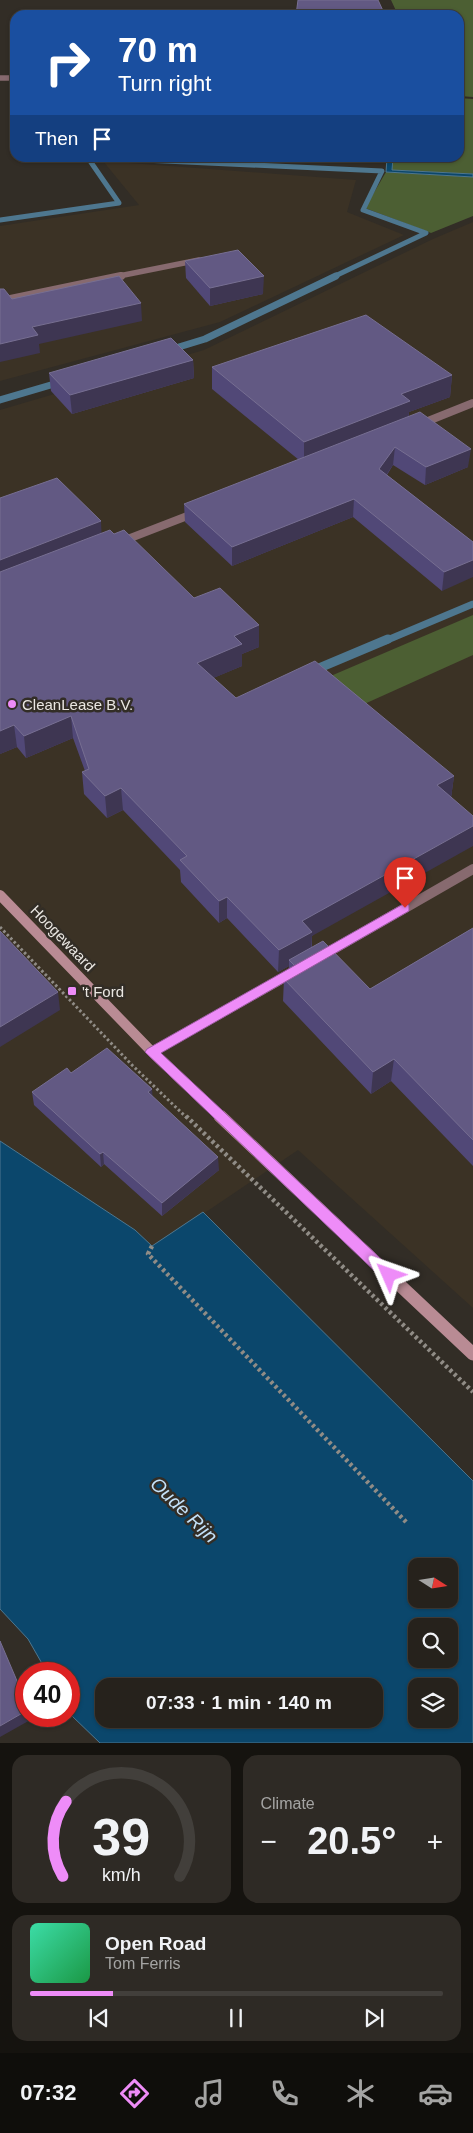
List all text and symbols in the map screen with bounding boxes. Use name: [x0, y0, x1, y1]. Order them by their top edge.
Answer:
icon: right: [35, 30, 100, 95]
text: 70 m: [118, 30, 198, 69]
text: Turn right: [118, 71, 211, 96]
icon: arrive: [88, 125, 116, 153]
text: Then: [35, 128, 78, 149]
place label: CleanLease B.V.: [22, 696, 133, 713]
marker: CleanLease B.V.: [6, 698, 18, 710]
pin: [384, 857, 426, 908]
icon: arrive: [391, 864, 419, 892]
street label: Hoogewaard: [27, 902, 99, 974]
place label: 't Ford: [82, 983, 124, 1000]
marker: 't Ford: [66, 985, 78, 997]
position arrow: [362, 1248, 414, 1300]
water label: Oude Rijn: [146, 1473, 222, 1547]
north arrow: [408, 1558, 458, 1608]
map controls: [408, 1558, 458, 1728]
button: search: [408, 1618, 458, 1668]
speed limit sign: 40: [15, 1662, 80, 1727]
button: layers: [408, 1678, 458, 1728]
text: 07:33 · 1 min · 140 m: [146, 1692, 332, 1713]
text: Climate: [261, 1795, 315, 1812]
text: 39: [92, 1808, 150, 1866]
text: 20.5°: [307, 1820, 396, 1862]
text: −: [261, 1826, 277, 1857]
text: +: [427, 1826, 443, 1857]
text: km/h: [102, 1865, 141, 1885]
text: Open Road: [105, 1933, 206, 1954]
text: Tom Ferris: [105, 1955, 181, 1972]
icon: previous: [85, 2004, 113, 2032]
icon: pause: [222, 2004, 250, 2032]
icon: next: [360, 2004, 388, 2032]
icon: directions: [117, 2076, 152, 2111]
icon: music: [192, 2076, 227, 2111]
icon: phone: [267, 2076, 302, 2111]
icon: climate: [343, 2076, 378, 2111]
icon: car: [418, 2076, 453, 2111]
text: 07:32: [20, 2080, 76, 2105]

